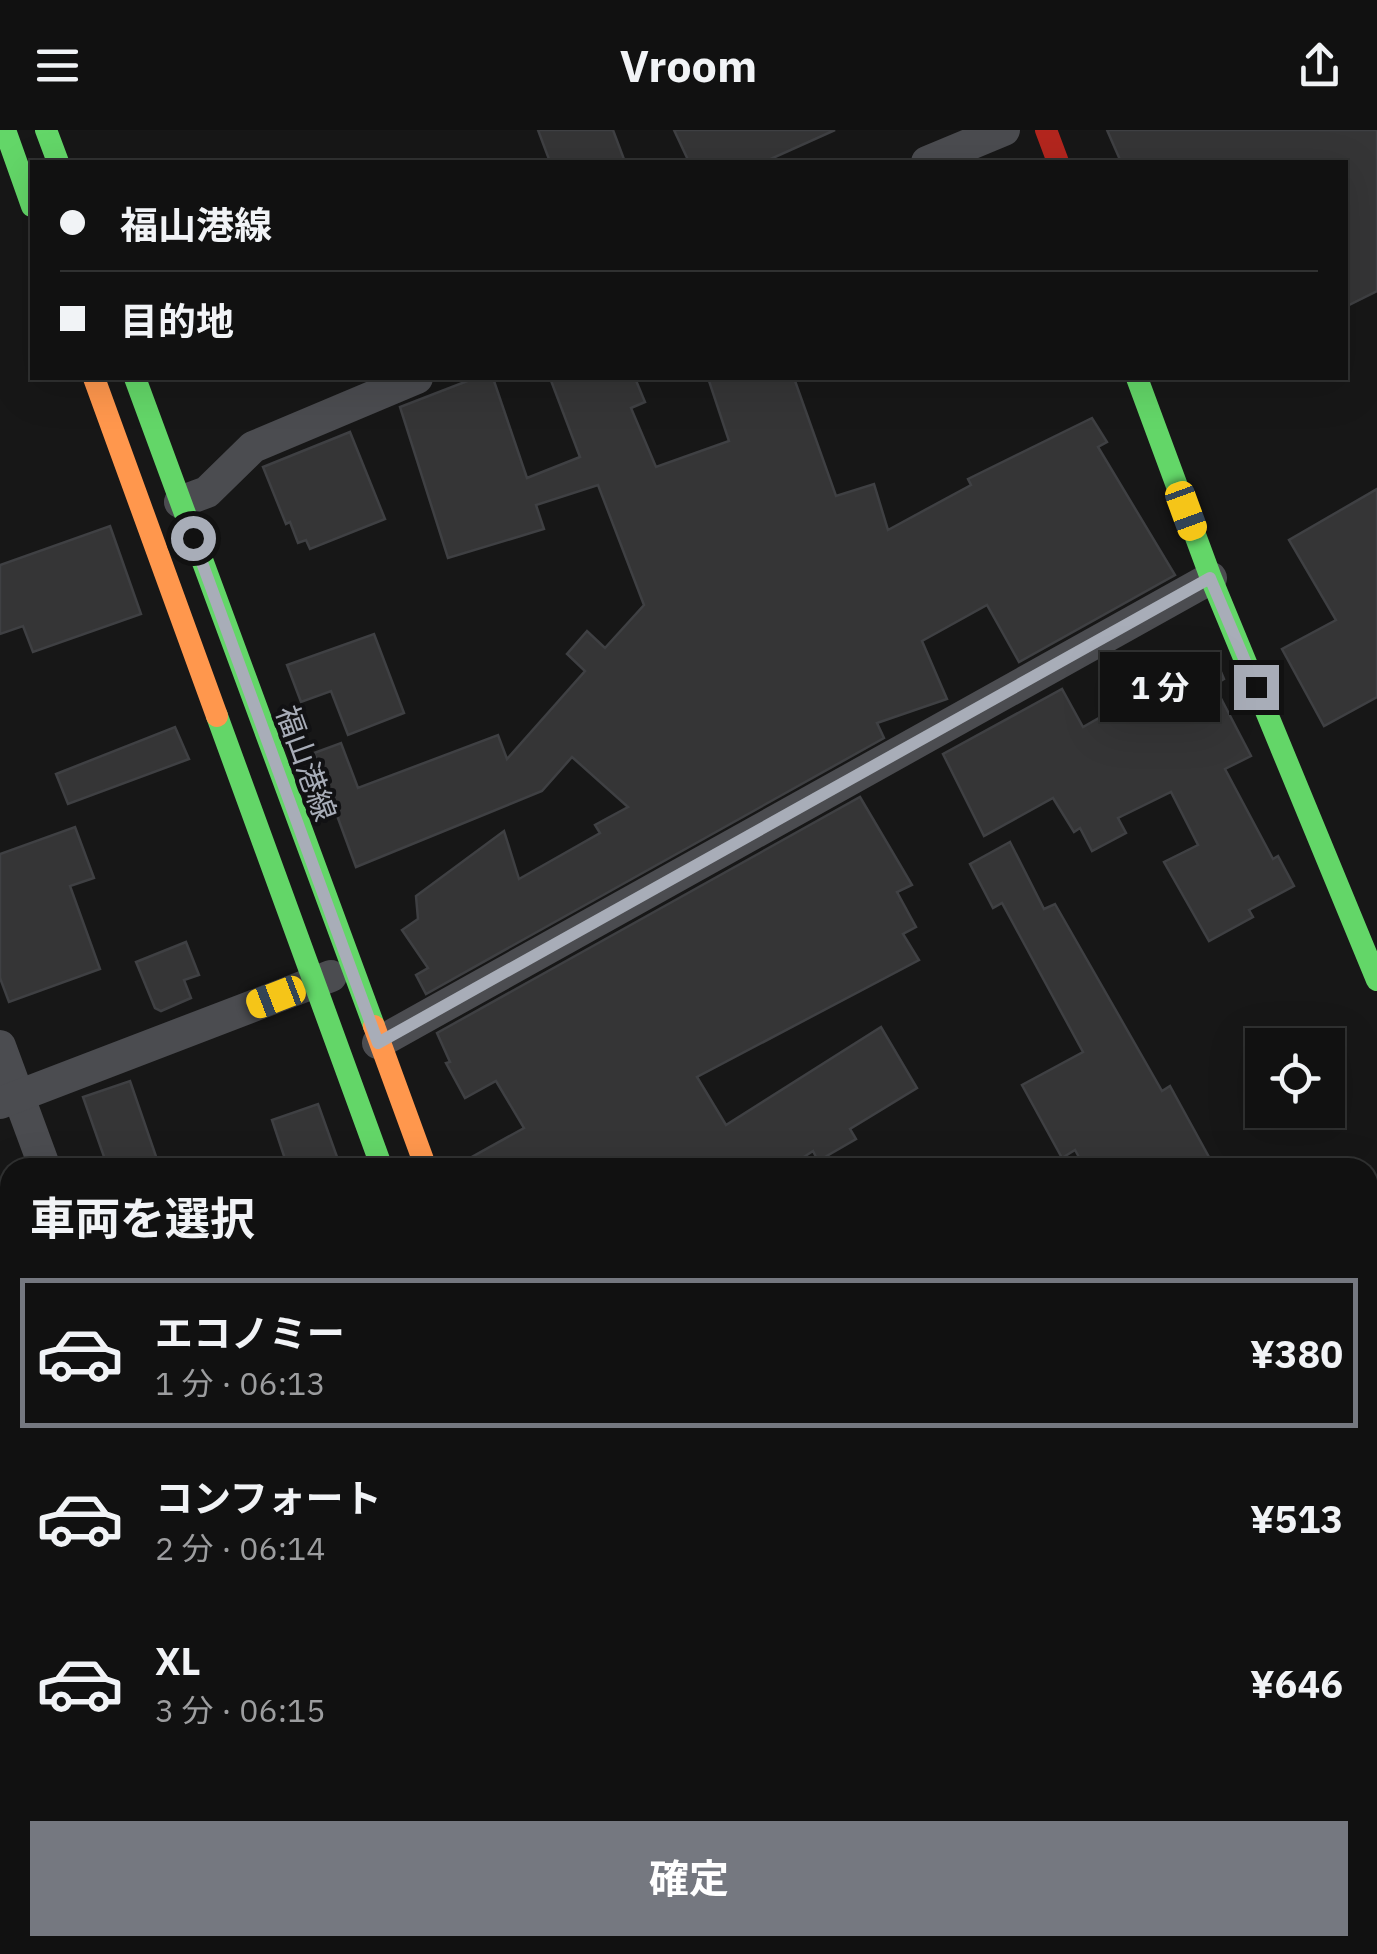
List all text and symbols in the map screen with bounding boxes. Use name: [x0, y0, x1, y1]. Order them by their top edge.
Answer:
text: Vroom: [620, 36, 757, 94]
icon: menu: [30, 38, 85, 93]
icon: share: [1292, 38, 1347, 93]
text: 福山港線: [120, 200, 272, 249]
text: 目的地: [120, 296, 234, 345]
car: [1162, 478, 1210, 544]
route start: [171, 516, 216, 561]
callout: 1 分: [1101, 652, 1221, 722]
route end: [1234, 665, 1279, 710]
text: 1 分: [1131, 666, 1189, 708]
street label: 福山港線: [268, 700, 346, 826]
car: [243, 972, 309, 1022]
map controls: [1245, 1028, 1345, 1128]
button: locate: [1245, 1028, 1345, 1128]
text: 車両を選択: [30, 1189, 255, 1247]
icon: car: [35, 1308, 125, 1398]
text: エコノミー: [155, 1308, 345, 1357]
text: ¥380: [1250, 1329, 1343, 1378]
text: 1 分 · 06:13: [155, 1362, 325, 1404]
icon: car: [35, 1473, 125, 1563]
text: コンフォート: [155, 1473, 382, 1522]
text: ¥513: [1250, 1494, 1343, 1543]
text: 2 分 · 06:14: [155, 1527, 325, 1569]
text: XL: [155, 1636, 201, 1685]
icon: car: [35, 1638, 125, 1728]
text: ¥646: [1250, 1659, 1343, 1708]
text: 3 分 · 06:15: [155, 1689, 325, 1731]
button: 確定: [30, 1821, 1348, 1936]

